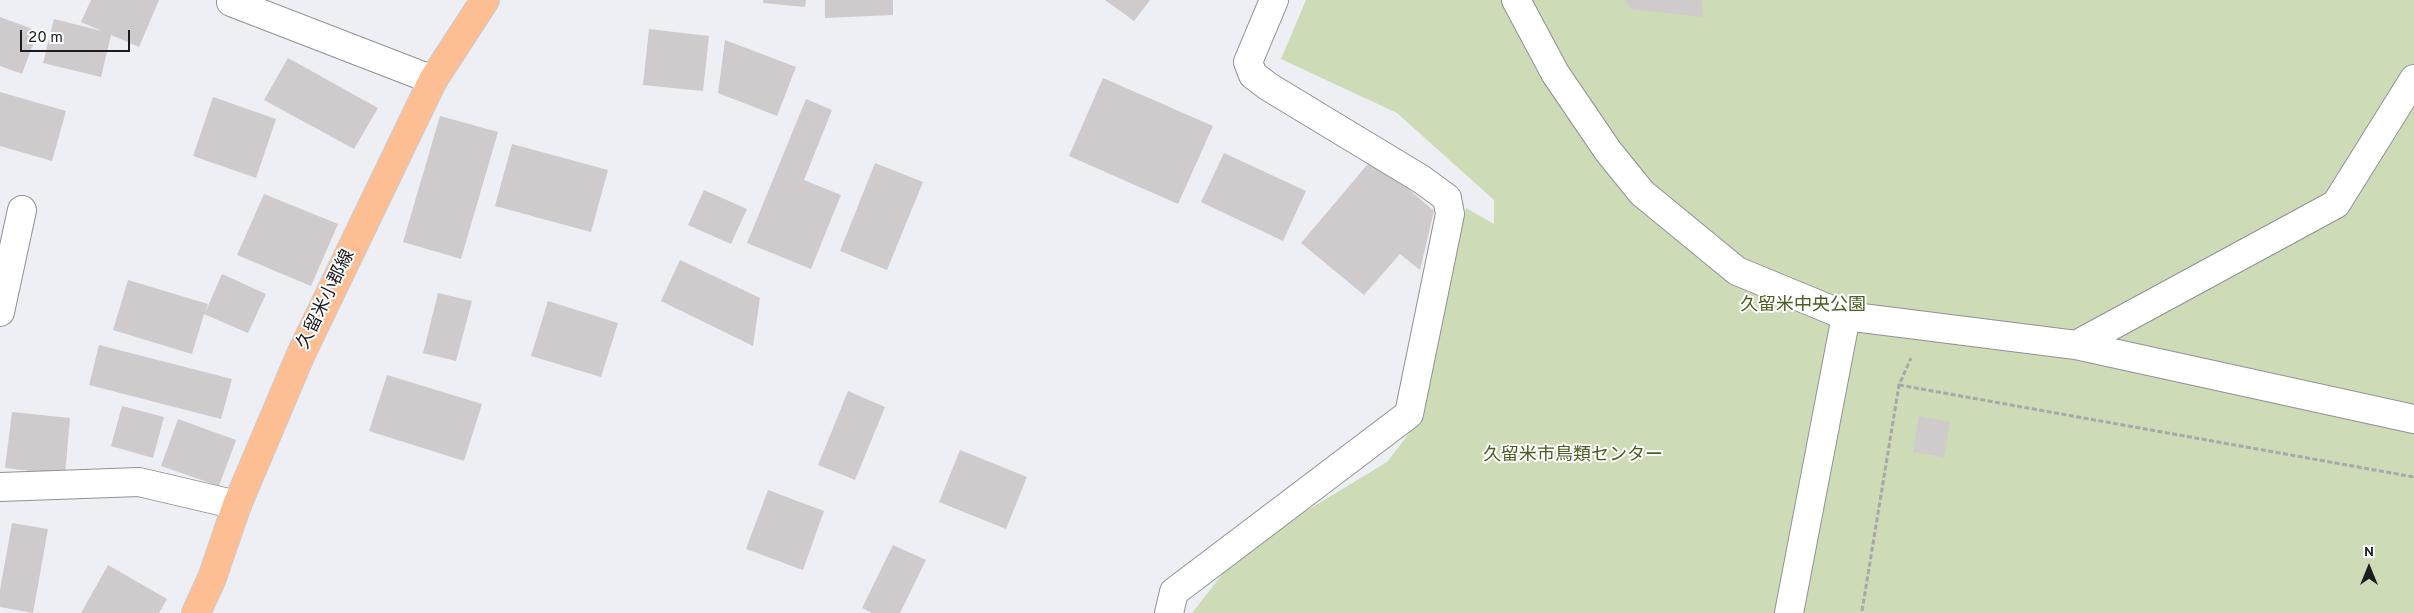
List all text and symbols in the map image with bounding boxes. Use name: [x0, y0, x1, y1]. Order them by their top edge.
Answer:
scale bar: [22, 20, 132, 52]
text: 20 m: [28, 29, 63, 48]
street label: 久留米小郡線: [294, 247, 360, 353]
park label: 久留米中央公園: [1740, 295, 1866, 317]
park label: 久留米市鳥類センター: [1483, 445, 1663, 467]
north arrow: [2344, 543, 2394, 593]
text: N: [2364, 544, 2374, 561]

